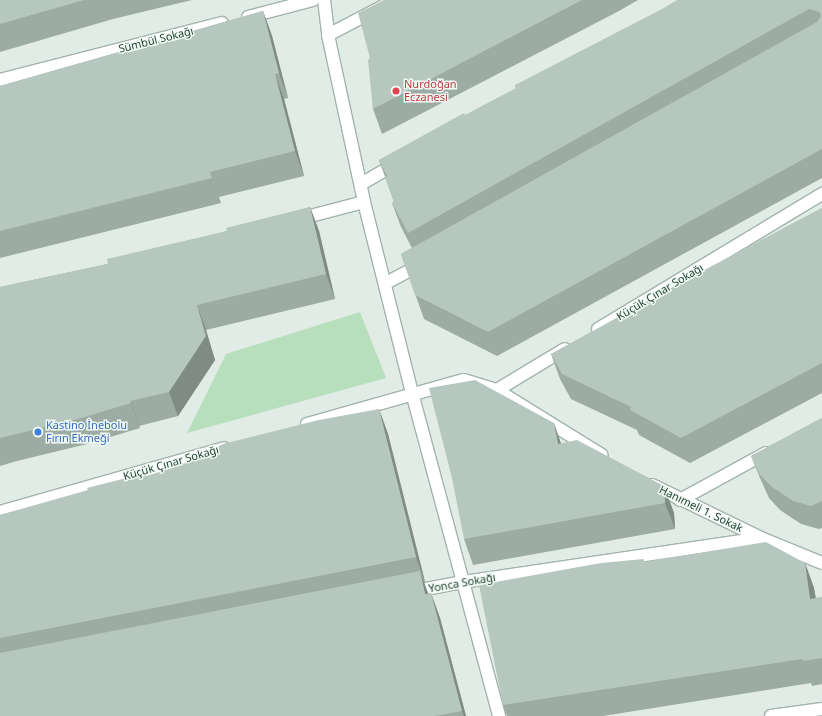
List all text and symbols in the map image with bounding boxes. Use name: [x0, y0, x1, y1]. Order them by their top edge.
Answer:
street label: Sümbül Sokağı: [117, 24, 195, 56]
place label: Nurdoğan Eczanesi: [404, 78, 457, 104]
marker: Nurdoğan Eczanesi: [391, 86, 401, 96]
street label: Küçük Çınar Sokağı: [614, 261, 706, 323]
place label: Kastino İnebolu Fırın Ekmeği: [46, 419, 127, 445]
marker: Kastino İnebolu Fırın Ekmeği: [33, 427, 43, 437]
street label: Küçük Çınar Sokağı: [122, 443, 220, 483]
street label: Hanımeli 1. Sokak: [657, 483, 745, 535]
street label: Yonca Sokağı: [427, 571, 497, 595]

